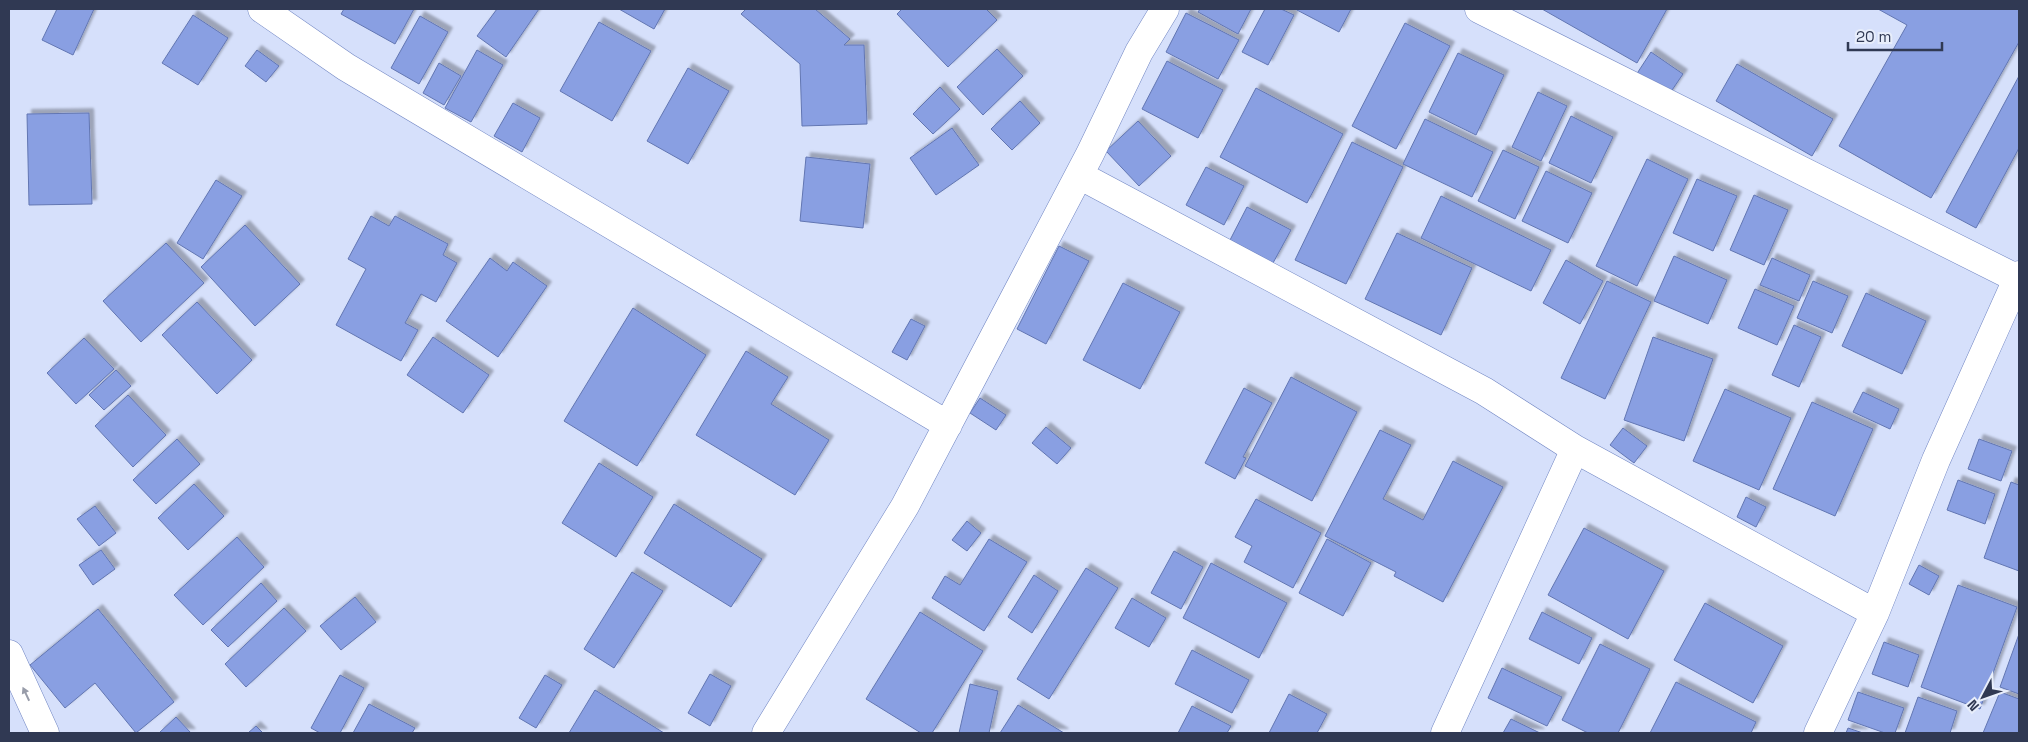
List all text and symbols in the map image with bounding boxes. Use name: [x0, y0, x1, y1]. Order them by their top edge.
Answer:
scale bar: [1848, 20, 1942, 52]
text: 20 m: [1856, 27, 1891, 46]
north arrow: [1958, 672, 2008, 722]
one-way arrow: [22, 687, 30, 701]
text: N: [1963, 696, 1983, 715]

